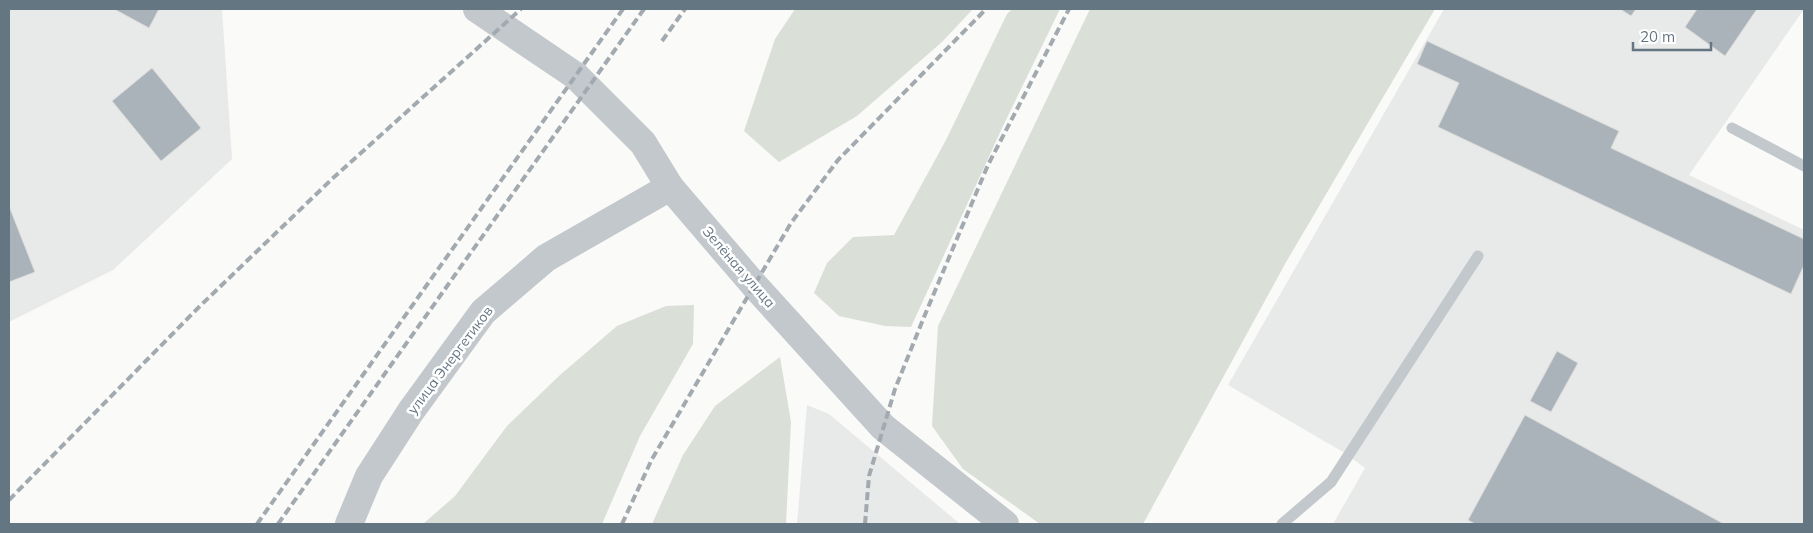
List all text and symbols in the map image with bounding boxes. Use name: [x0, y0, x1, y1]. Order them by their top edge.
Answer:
scale bar: [1633, 20, 1710, 52]
text: 20 m: [1640, 27, 1675, 46]
street label: Зелёная улица: [699, 223, 779, 311]
street label: улица Энергетиков: [403, 302, 497, 418]

